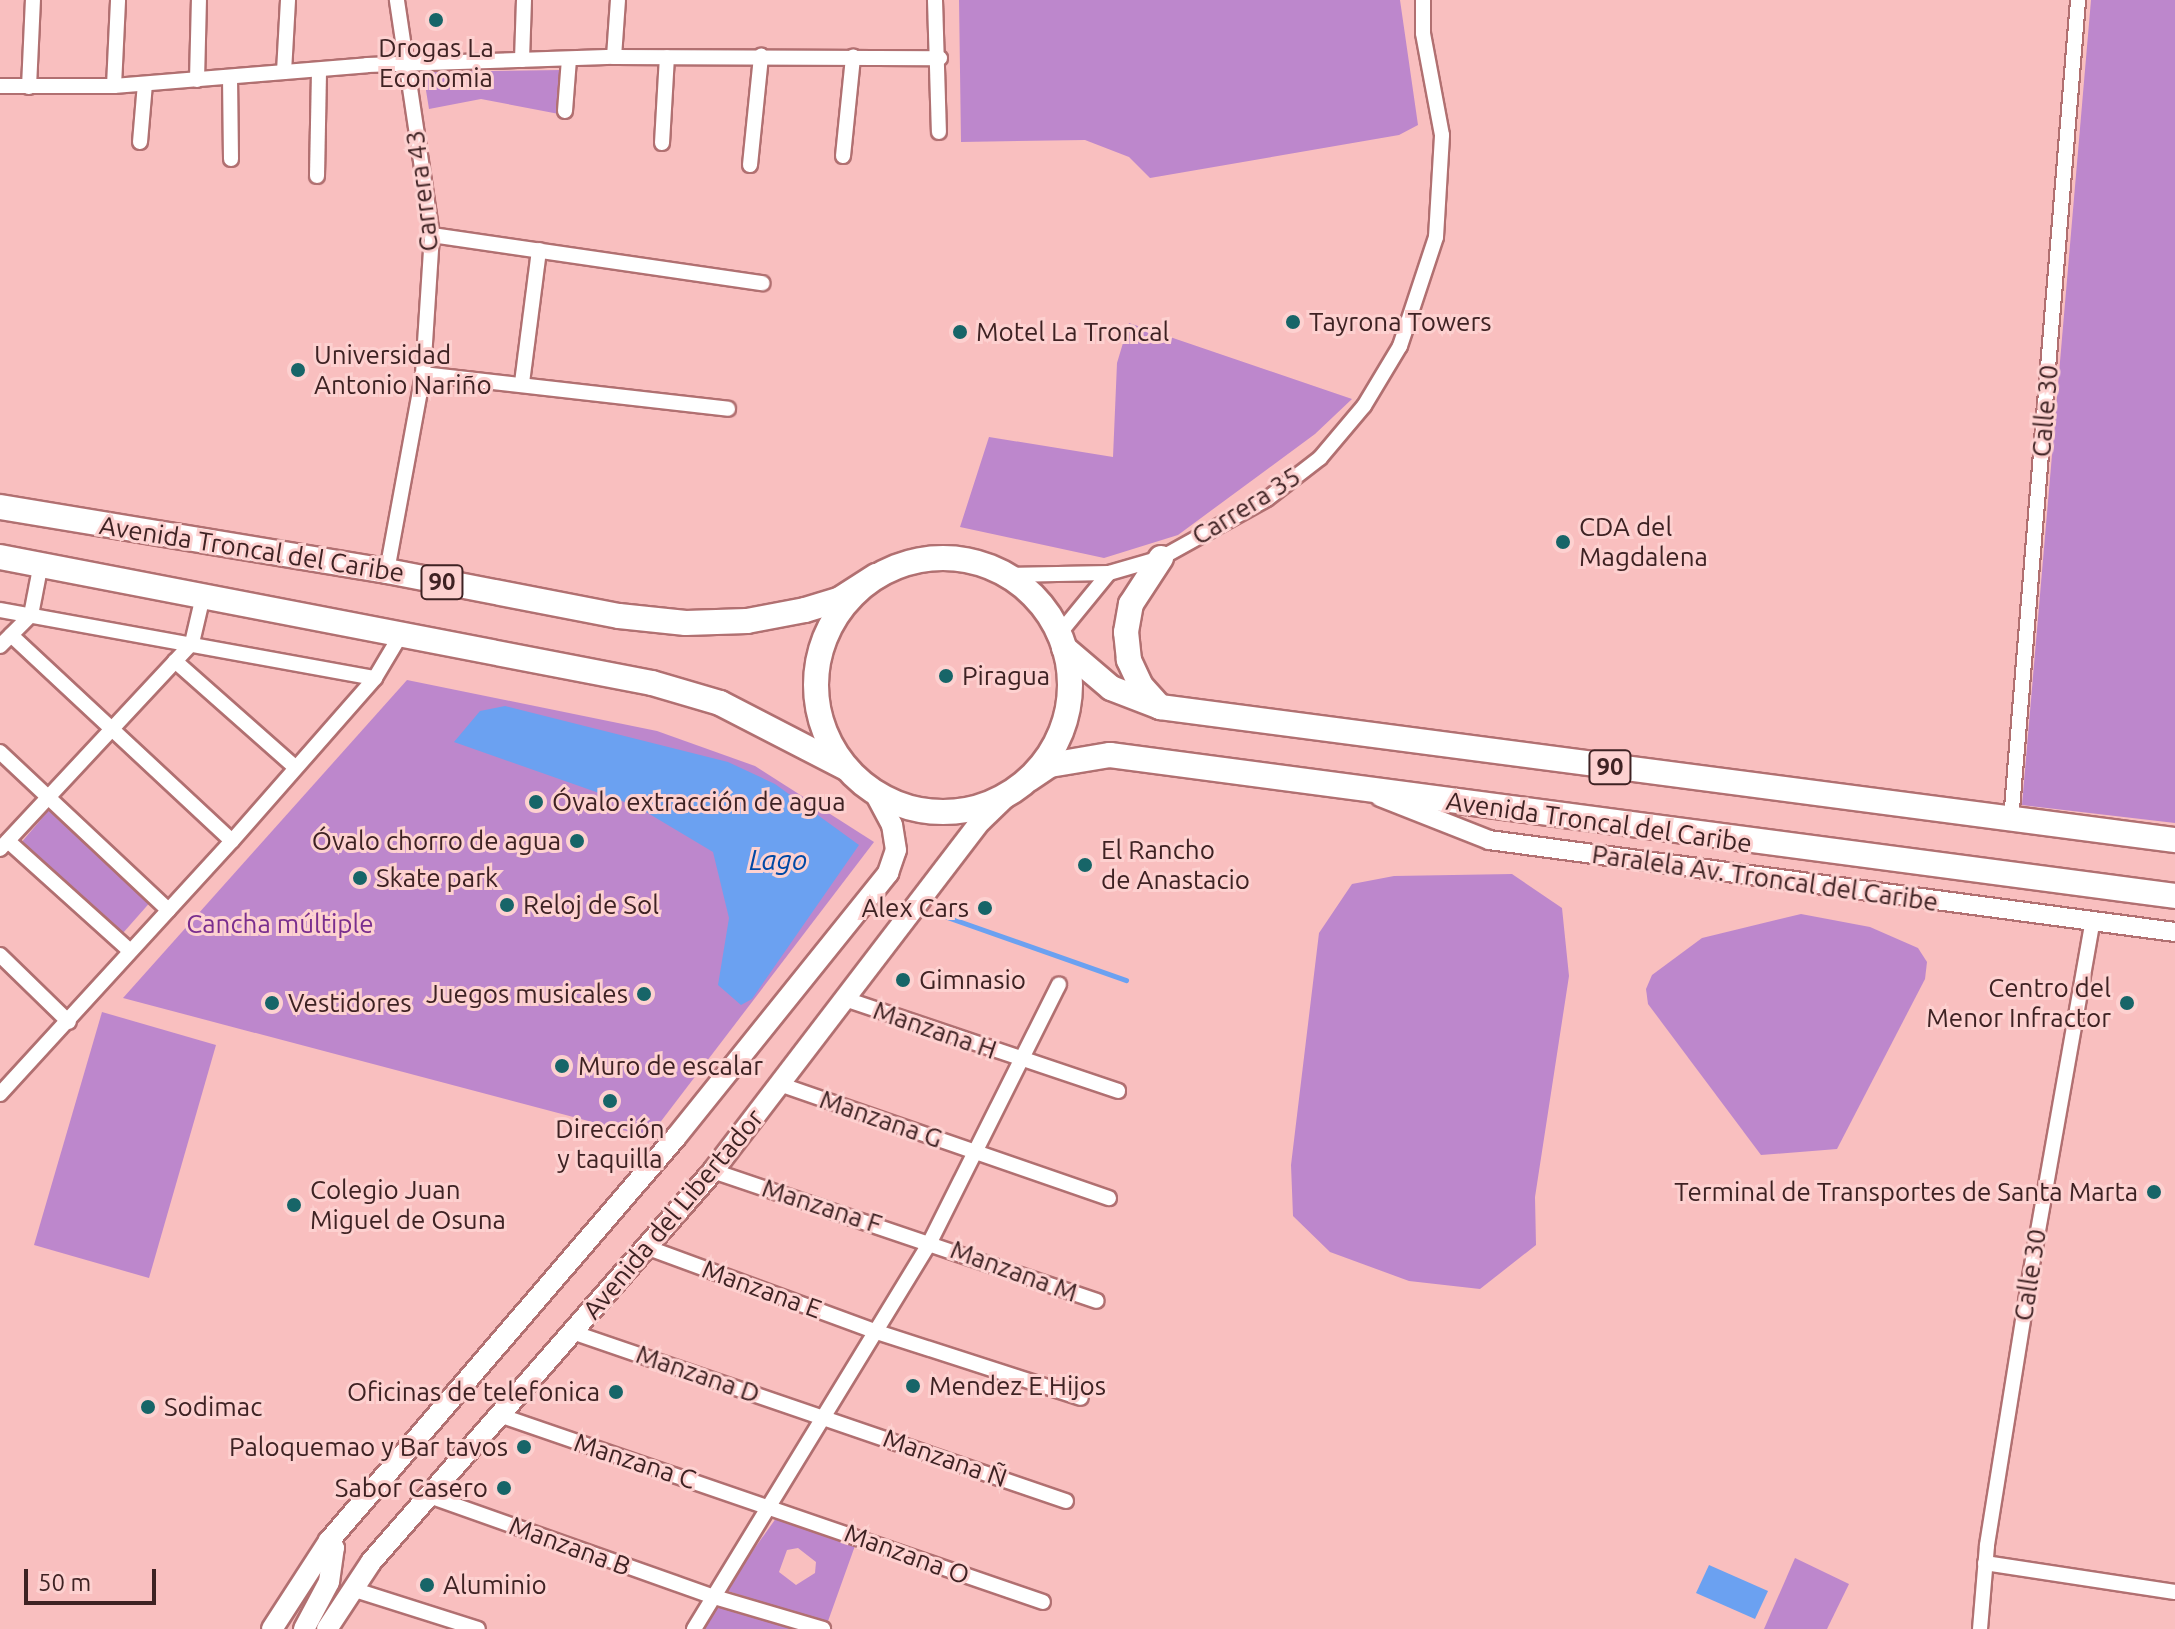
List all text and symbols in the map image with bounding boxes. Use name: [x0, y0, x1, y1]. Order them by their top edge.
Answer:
marker: Drogas La Economia: [427, 11, 445, 29]
place label: Drogas La Economia: [378, 32, 494, 94]
street label: Carrera 43: [399, 129, 445, 253]
place label: Tayrona Towers: [1309, 306, 1492, 338]
marker: Tayrona Towers: [1284, 313, 1302, 331]
place label: Motel La Troncal: [976, 316, 1169, 348]
marker: Motel La Troncal: [951, 323, 969, 341]
place label: Universidad Antonio Nariño: [314, 339, 492, 400]
marker: Universidad Antonio Nariño: [289, 361, 307, 379]
street label: Calle 30: [2025, 364, 2065, 458]
street label: Carrera 35: [1186, 460, 1306, 552]
street label: Avenida Troncal del Caribe: [97, 509, 407, 589]
place label: CDA del Magdalena: [1579, 511, 1708, 572]
marker: CDA del Magdalena: [1554, 533, 1572, 551]
road number: 90: [420, 562, 464, 602]
place label: Piragua: [962, 660, 1050, 692]
marker: Piragua: [937, 667, 955, 685]
road number: 90: [1588, 747, 1632, 787]
street label: Avenida Troncal del Caribe: [1444, 785, 1754, 859]
place label: Óvalo extracción de agua: [552, 786, 846, 818]
marker: Óvalo extracción de agua: [527, 793, 545, 811]
place label: Óvalo chorro de agua: [312, 825, 561, 857]
marker: Óvalo chorro de agua: [568, 832, 586, 850]
place label: El Rancho de Anastacio: [1101, 834, 1250, 896]
street label: Paralela Av. Troncal del Caribe: [1590, 838, 1940, 918]
water label: Lago: [749, 843, 807, 877]
marker: El Rancho de Anastacio: [1076, 856, 1094, 874]
place label: Skate park: [376, 862, 498, 894]
marker: Skate park: [351, 869, 369, 887]
place label: Reloj de Sol: [523, 889, 659, 921]
place label: Alex Cars: [861, 892, 969, 924]
marker: Reloj de Sol: [498, 896, 516, 914]
marker: Alex Cars: [976, 899, 994, 917]
park label: Cancha múltiple: [186, 908, 374, 940]
place label: Gimnasio: [919, 964, 1026, 996]
marker: Gimnasio: [894, 971, 912, 989]
place label: Centro del Menor Infractor: [1926, 972, 2111, 1034]
place label: Juegos musicales: [426, 978, 628, 1010]
marker: Juegos musicales: [635, 985, 653, 1003]
place label: Vestidores: [288, 987, 412, 1019]
marker: Vestidores: [263, 994, 281, 1012]
street label: Manzana H: [869, 994, 1001, 1066]
marker: Centro del Menor Infractor: [2118, 994, 2136, 1012]
place label: Muro de escalar: [578, 1050, 763, 1082]
marker: Muro de escalar: [553, 1057, 571, 1075]
street label: Manzana G: [816, 1083, 946, 1155]
marker: Dirección y taquilla: [601, 1092, 619, 1110]
street label: Avenida del Libertador: [576, 1103, 770, 1325]
place label: Dirección y taquilla: [555, 1113, 665, 1174]
street label: Manzana F: [758, 1172, 886, 1240]
place label: Colegio Juan Miguel de Osuna: [310, 1174, 506, 1236]
place label: Terminal de Transportes de Santa Marta: [1674, 1176, 2138, 1208]
marker: Terminal de Transportes de Santa Marta: [2145, 1183, 2163, 1201]
marker: Colegio Juan Miguel de Osuna: [285, 1196, 303, 1214]
street label: Calle 30: [2007, 1227, 2053, 1323]
street label: Manzana M: [946, 1234, 1082, 1308]
street label: Manzana E: [698, 1253, 826, 1325]
street label: Manzana D: [632, 1338, 764, 1410]
place label: Mendez E Hijos: [929, 1370, 1106, 1402]
place label: Oficinas de telefonica: [347, 1376, 600, 1408]
marker: Mendez E Hijos: [904, 1377, 922, 1395]
marker: Oficinas de telefonica: [607, 1383, 625, 1401]
place label: Sodimac: [164, 1391, 262, 1423]
marker: Sodimac: [139, 1398, 157, 1416]
street label: Manzana Ñ: [879, 1422, 1011, 1494]
street label: Manzana C: [570, 1427, 700, 1495]
place label: Paloquemao y Bar tavos: [229, 1431, 508, 1463]
marker: Paloquemao y Bar tavos: [515, 1438, 533, 1456]
place label: Sabor Casero: [335, 1472, 488, 1504]
marker: Sabor Casero: [495, 1479, 513, 1497]
street label: Manzana B: [505, 1510, 635, 1582]
street label: Manzana O: [840, 1517, 974, 1591]
scale bar: [28, 1553, 160, 1603]
text: 50 m: [38, 1569, 91, 1596]
place label: Aluminio: [443, 1569, 547, 1601]
marker: Aluminio: [418, 1576, 436, 1594]

